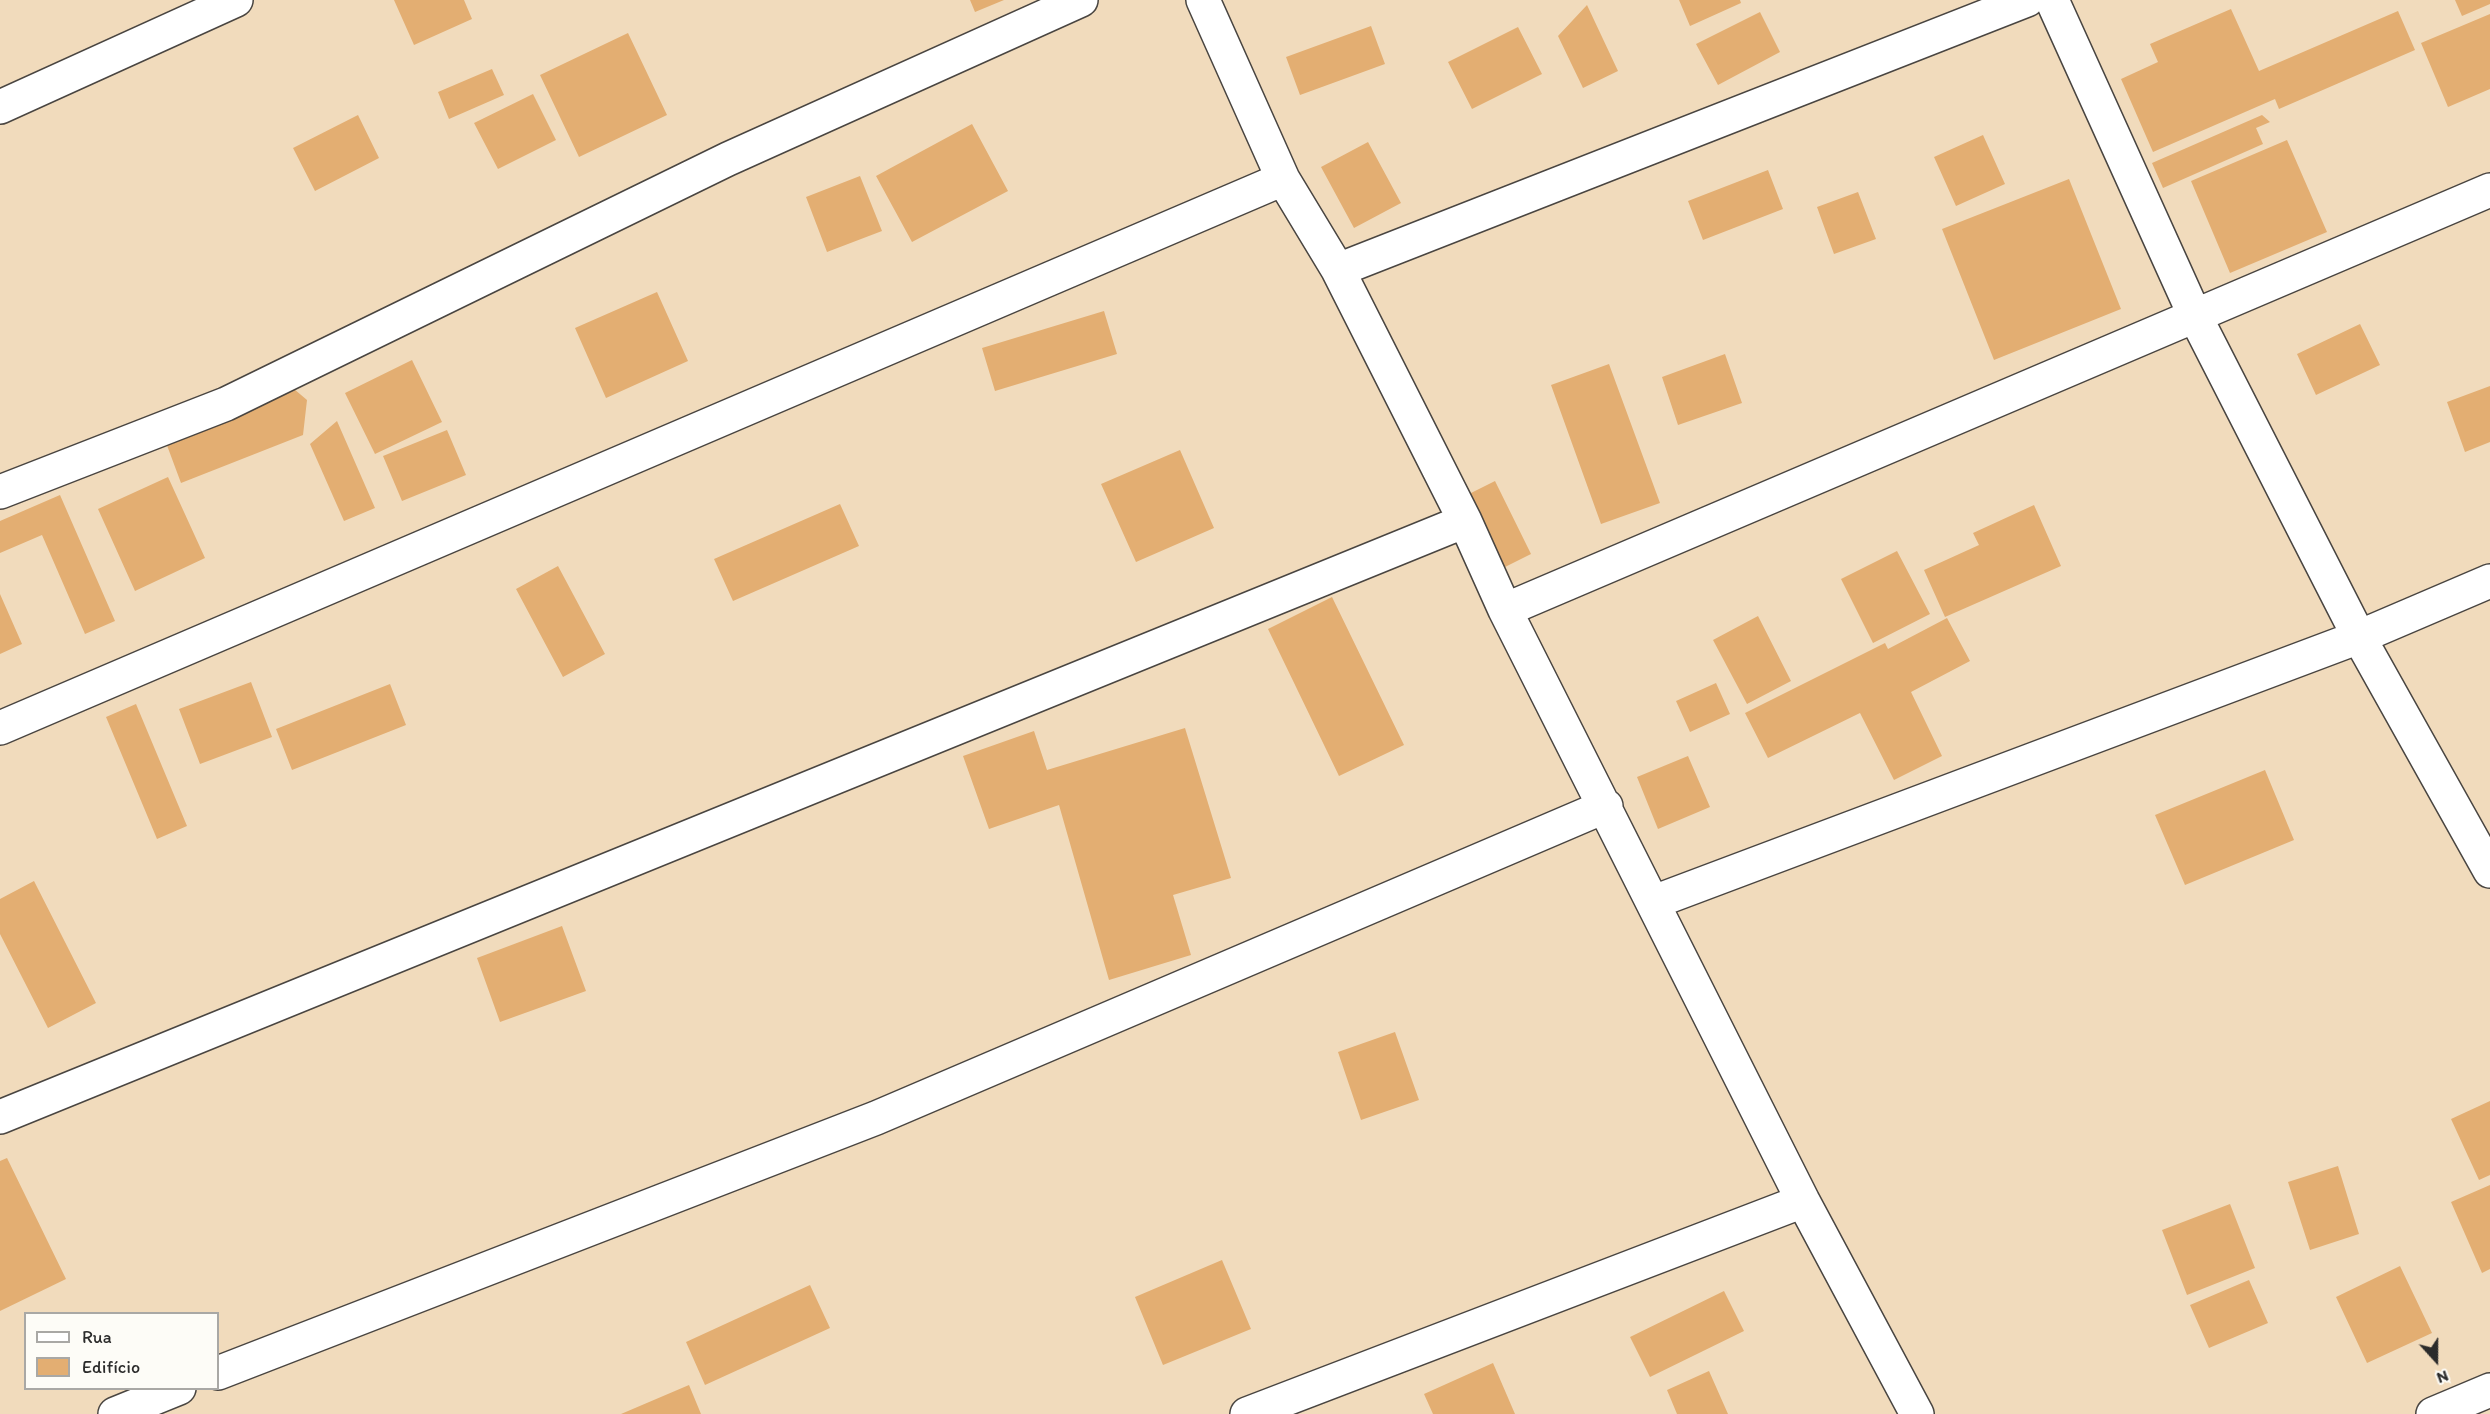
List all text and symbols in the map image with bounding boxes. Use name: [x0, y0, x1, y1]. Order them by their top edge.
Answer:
legend: [24, 1312, 219, 1390]
text: Rua: [82, 1326, 112, 1348]
north arrow: [2406, 1330, 2466, 1390]
text: Edifício: [82, 1356, 140, 1378]
text: N: [2434, 1366, 2451, 1388]

